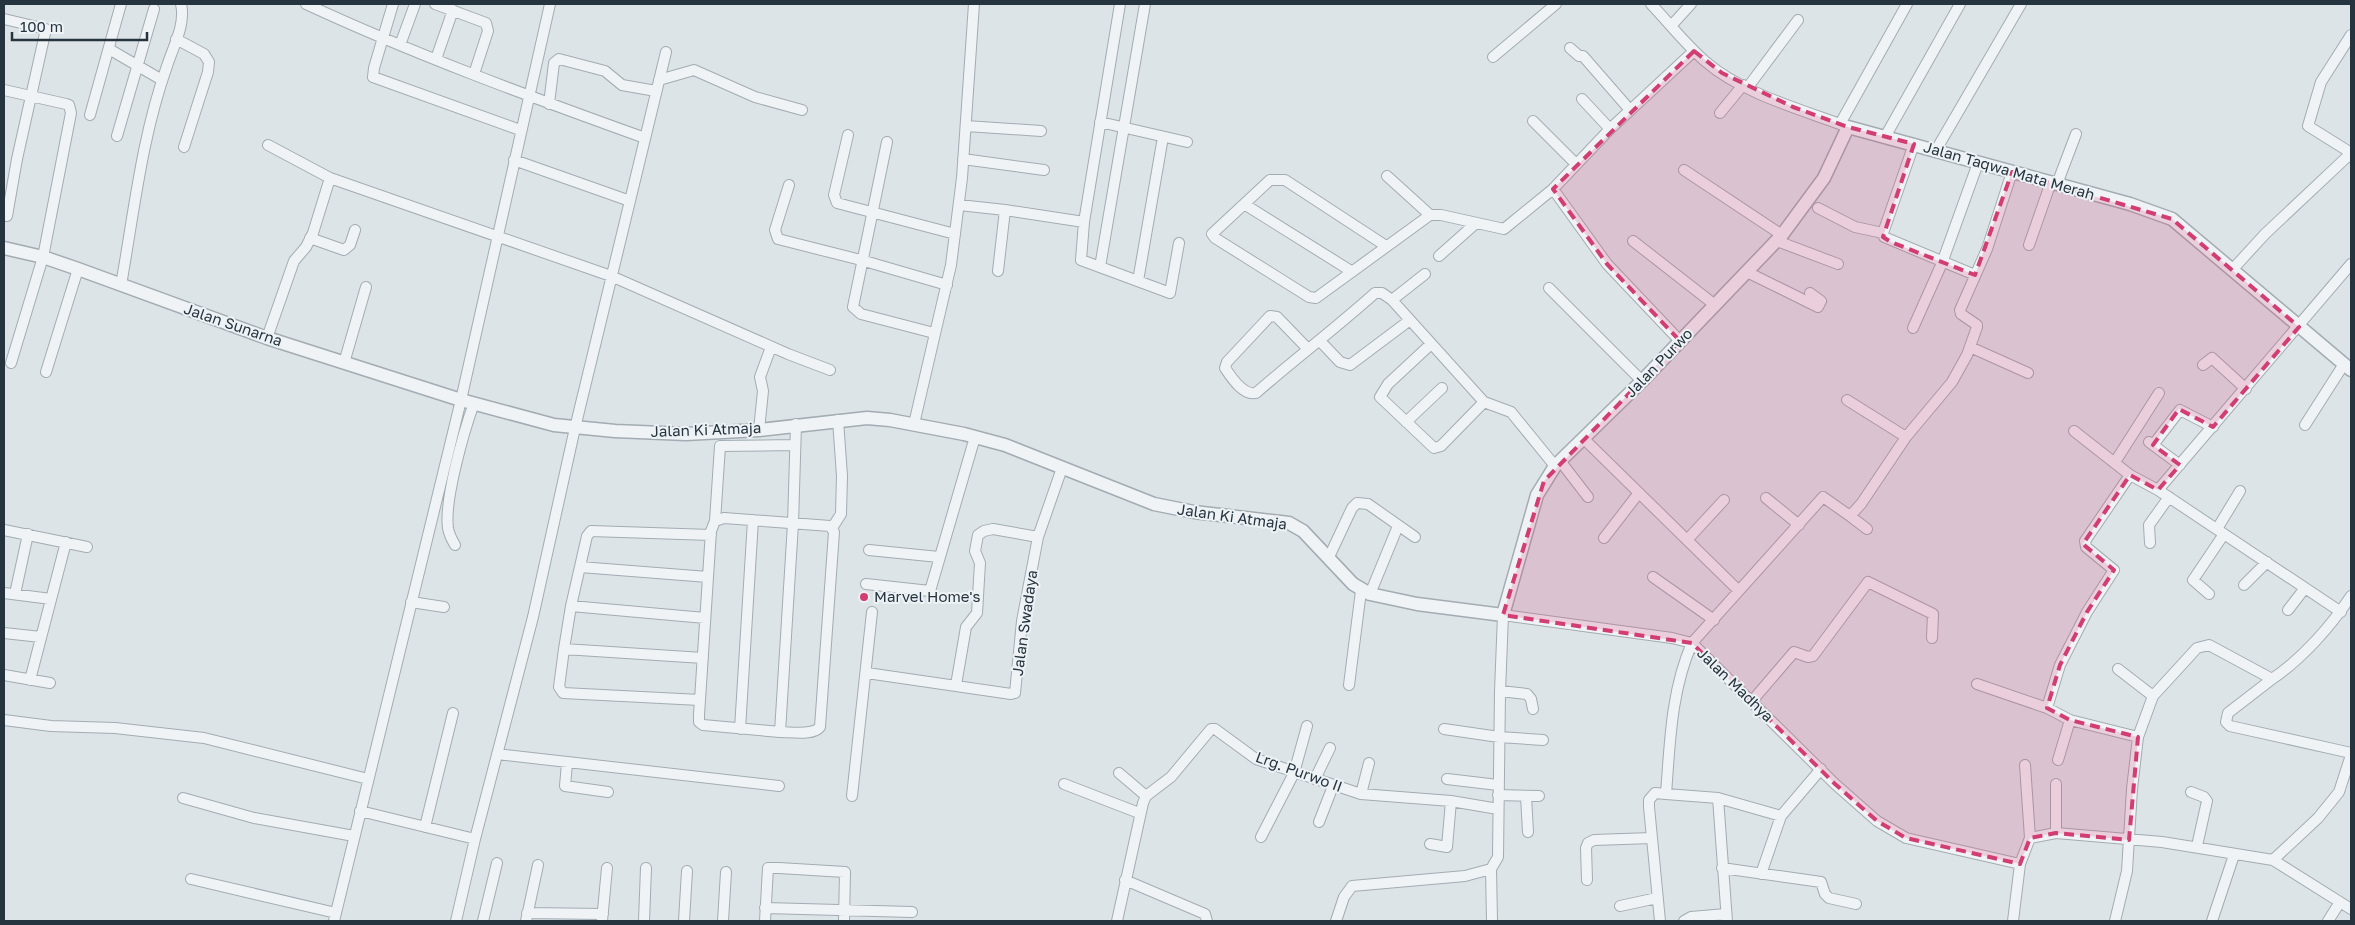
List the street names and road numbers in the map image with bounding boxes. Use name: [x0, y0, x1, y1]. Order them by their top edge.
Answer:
street label: Jalan Taqwa Mata Merah: [1922, 137, 2097, 203]
street label: Jalan Sunarna: [182, 299, 285, 349]
street label: Jalan Purwo: [1621, 324, 1696, 401]
street label: Jalan Ki Atmaja: [650, 418, 762, 440]
street label: Jalan Ki Atmaja: [1176, 499, 1288, 533]
street label: Jalan Swadaya: [1008, 569, 1040, 677]
street label: Jalan Madhya: [1694, 643, 1778, 725]
street label: Lrg. Purwo II: [1254, 747, 1345, 795]

